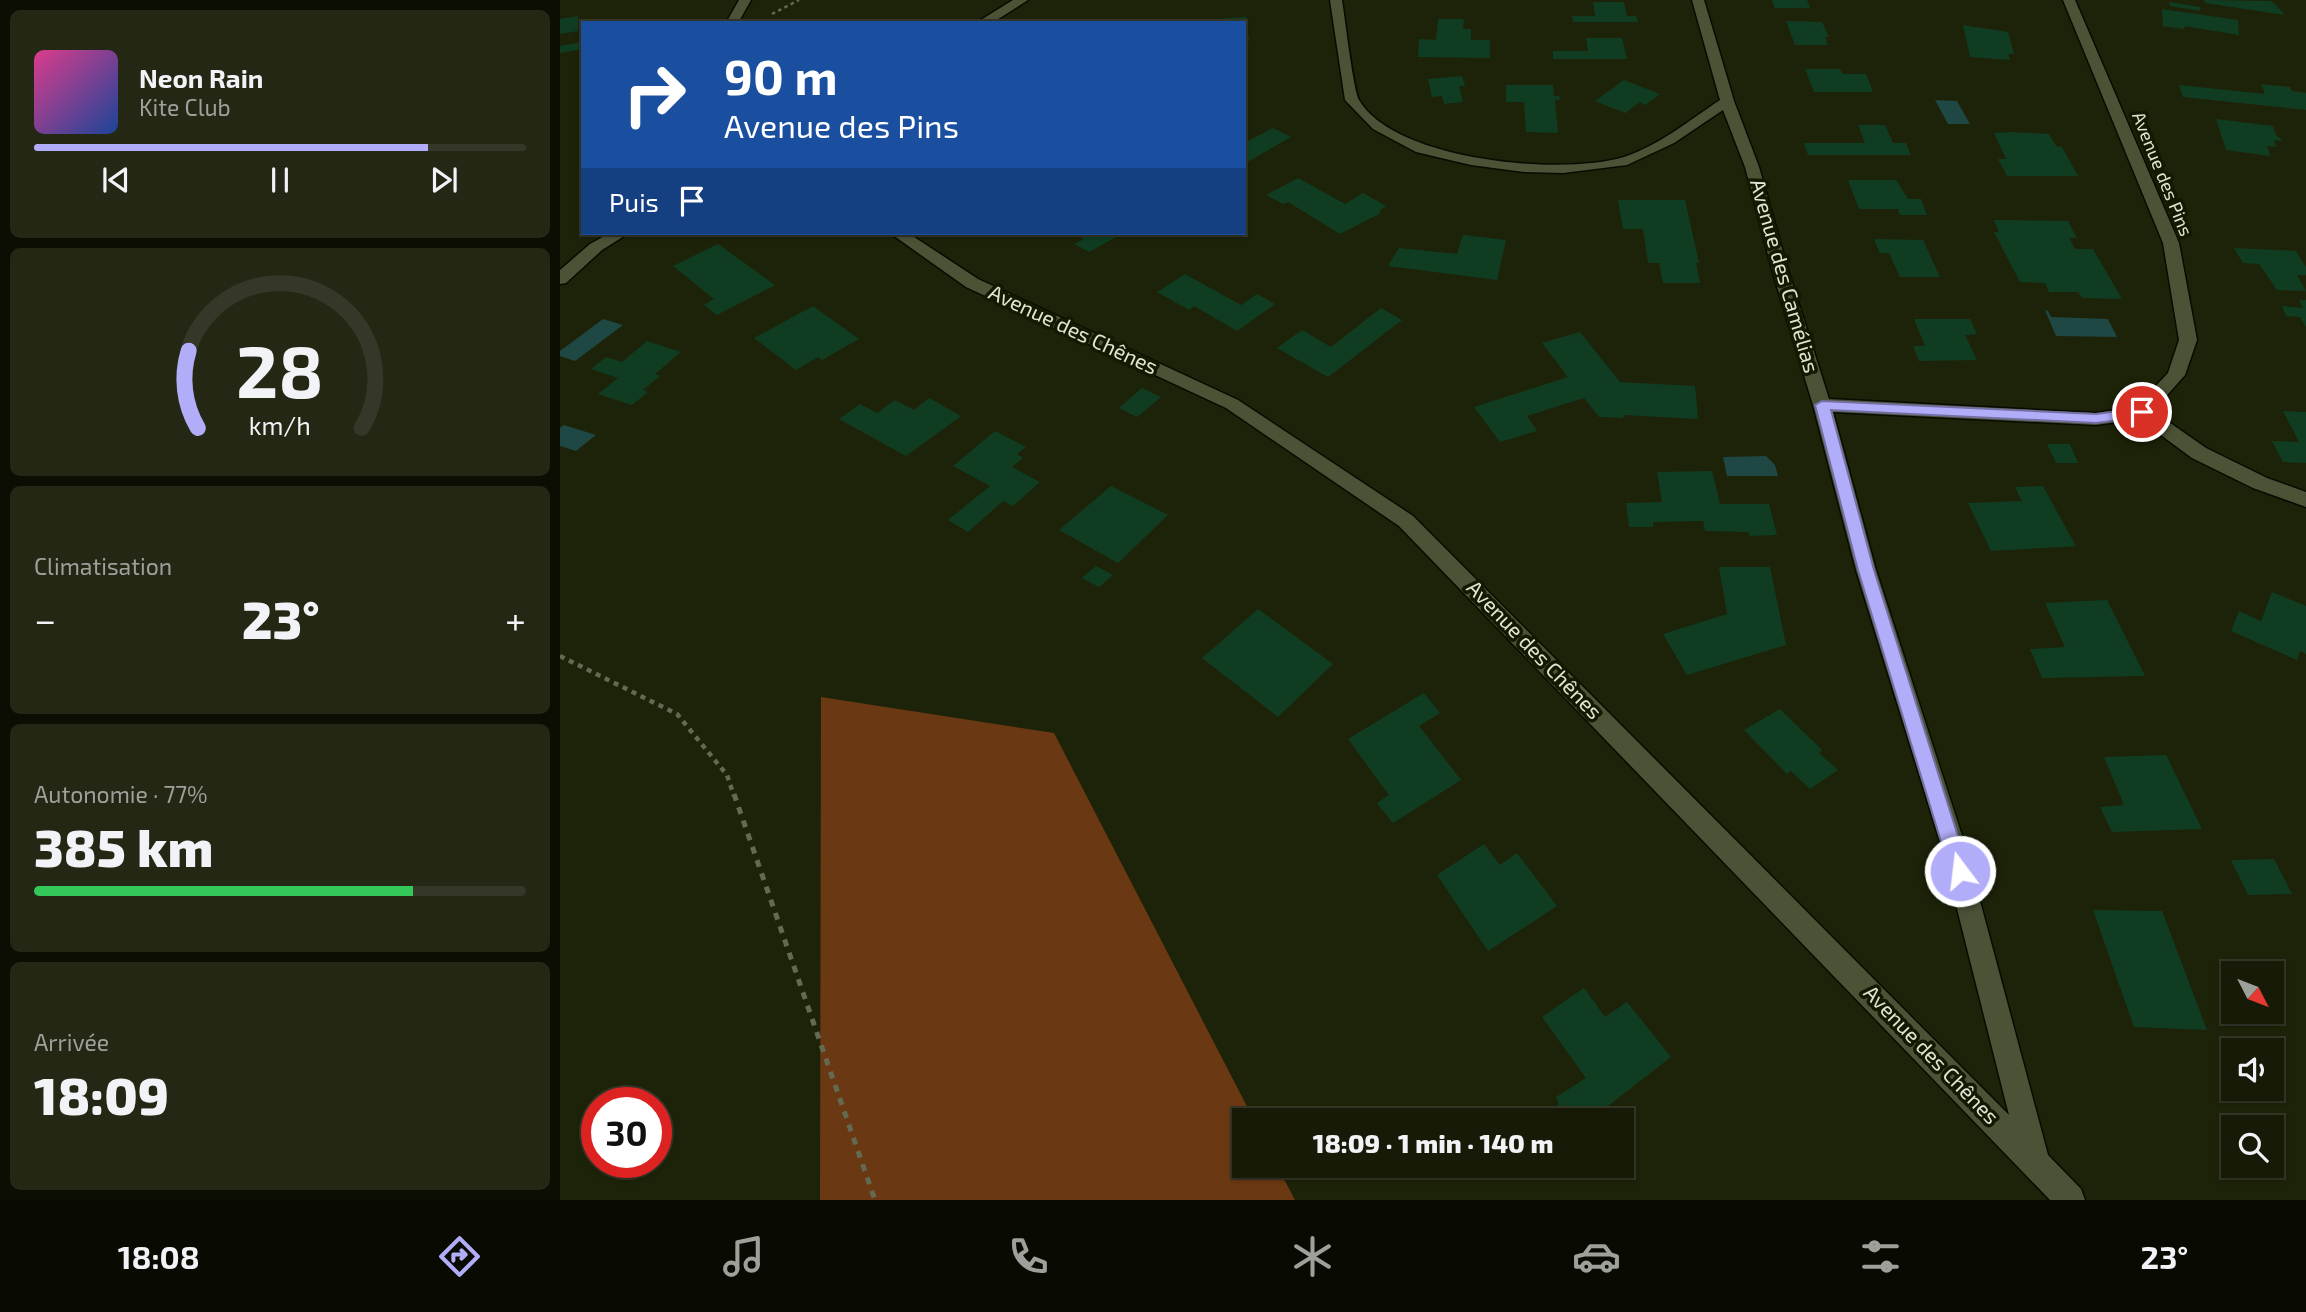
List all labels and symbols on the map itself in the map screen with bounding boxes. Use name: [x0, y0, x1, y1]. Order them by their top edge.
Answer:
street label: Avenue des Pins: [2128, 108, 2198, 239]
street label: Avenue des Camélias: [1746, 176, 1825, 375]
street label: Avenue des Chênes: [985, 279, 1162, 379]
pin: [2112, 382, 2172, 442]
street label: Avenue des Chênes: [1462, 574, 1608, 724]
position arrow: [1923, 834, 1997, 908]
north arrow: [2221, 961, 2284, 1024]
street label: Avenue des Chênes: [1859, 979, 2005, 1129]
speed limit sign: 30: [581, 1087, 672, 1178]

